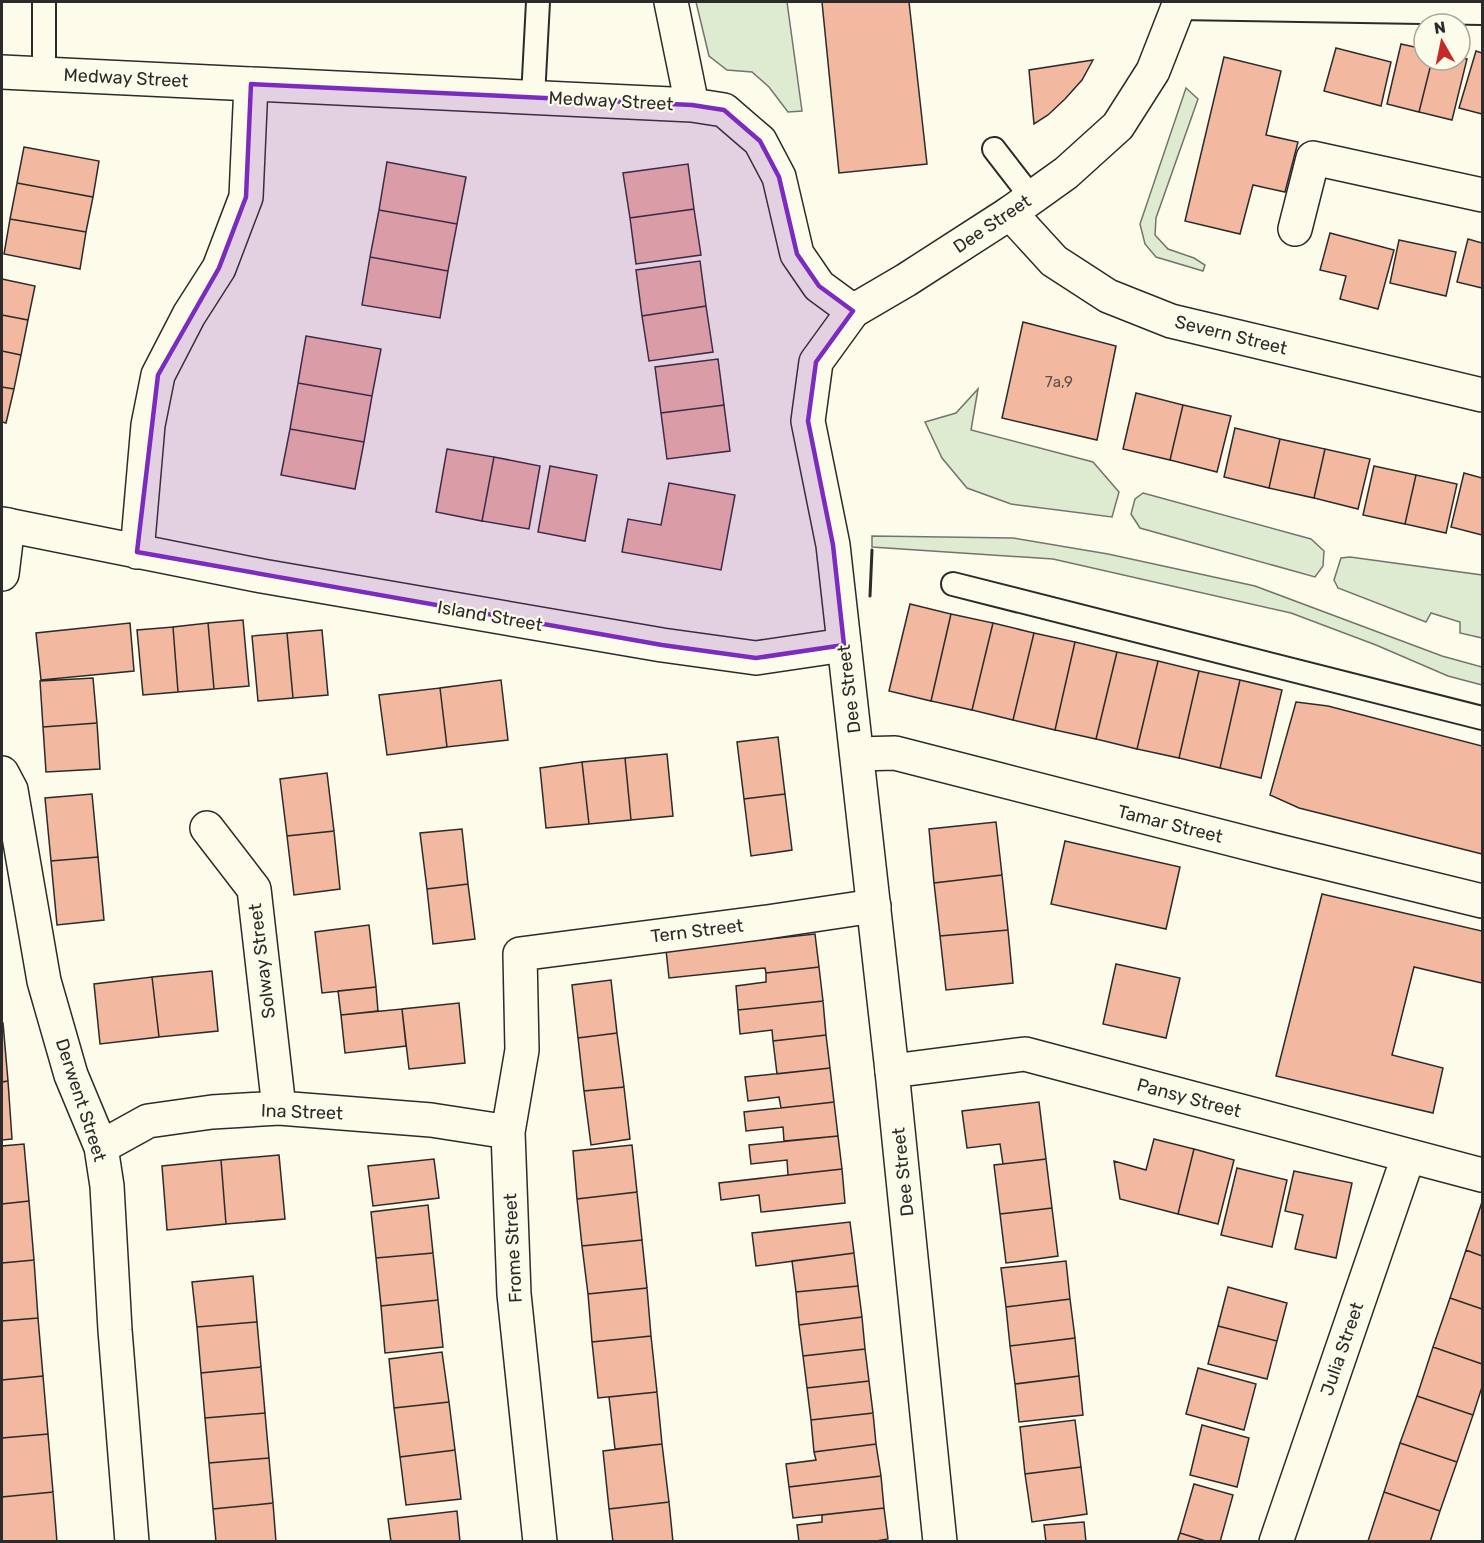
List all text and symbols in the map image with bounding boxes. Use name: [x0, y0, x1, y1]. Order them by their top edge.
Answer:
north arrow: [1412, 12, 1472, 72]
text: N: [1433, 17, 1447, 38]
street label: Medway Street: [63, 64, 189, 92]
street label: Medway Street: [548, 87, 674, 115]
street label: Dee Street: [949, 190, 1035, 258]
street label: Severn Street: [1173, 310, 1289, 360]
house number: 7a,9: [1045, 373, 1073, 391]
street label: Island Street: [436, 596, 544, 636]
street label: Dee Street: [833, 643, 865, 735]
street label: Tamar Street: [1115, 800, 1225, 848]
street label: Solway Street: [244, 902, 280, 1020]
street label: Tern Street: [650, 914, 744, 948]
street label: Derwent Street: [51, 1036, 111, 1164]
street label: Pansy Street: [1134, 1074, 1244, 1122]
street label: Ina Street: [261, 1100, 343, 1124]
street label: Dee Street: [887, 1127, 919, 1217]
street label: Frome Street: [499, 1193, 527, 1303]
street label: Julia Street: [1316, 1299, 1368, 1399]

